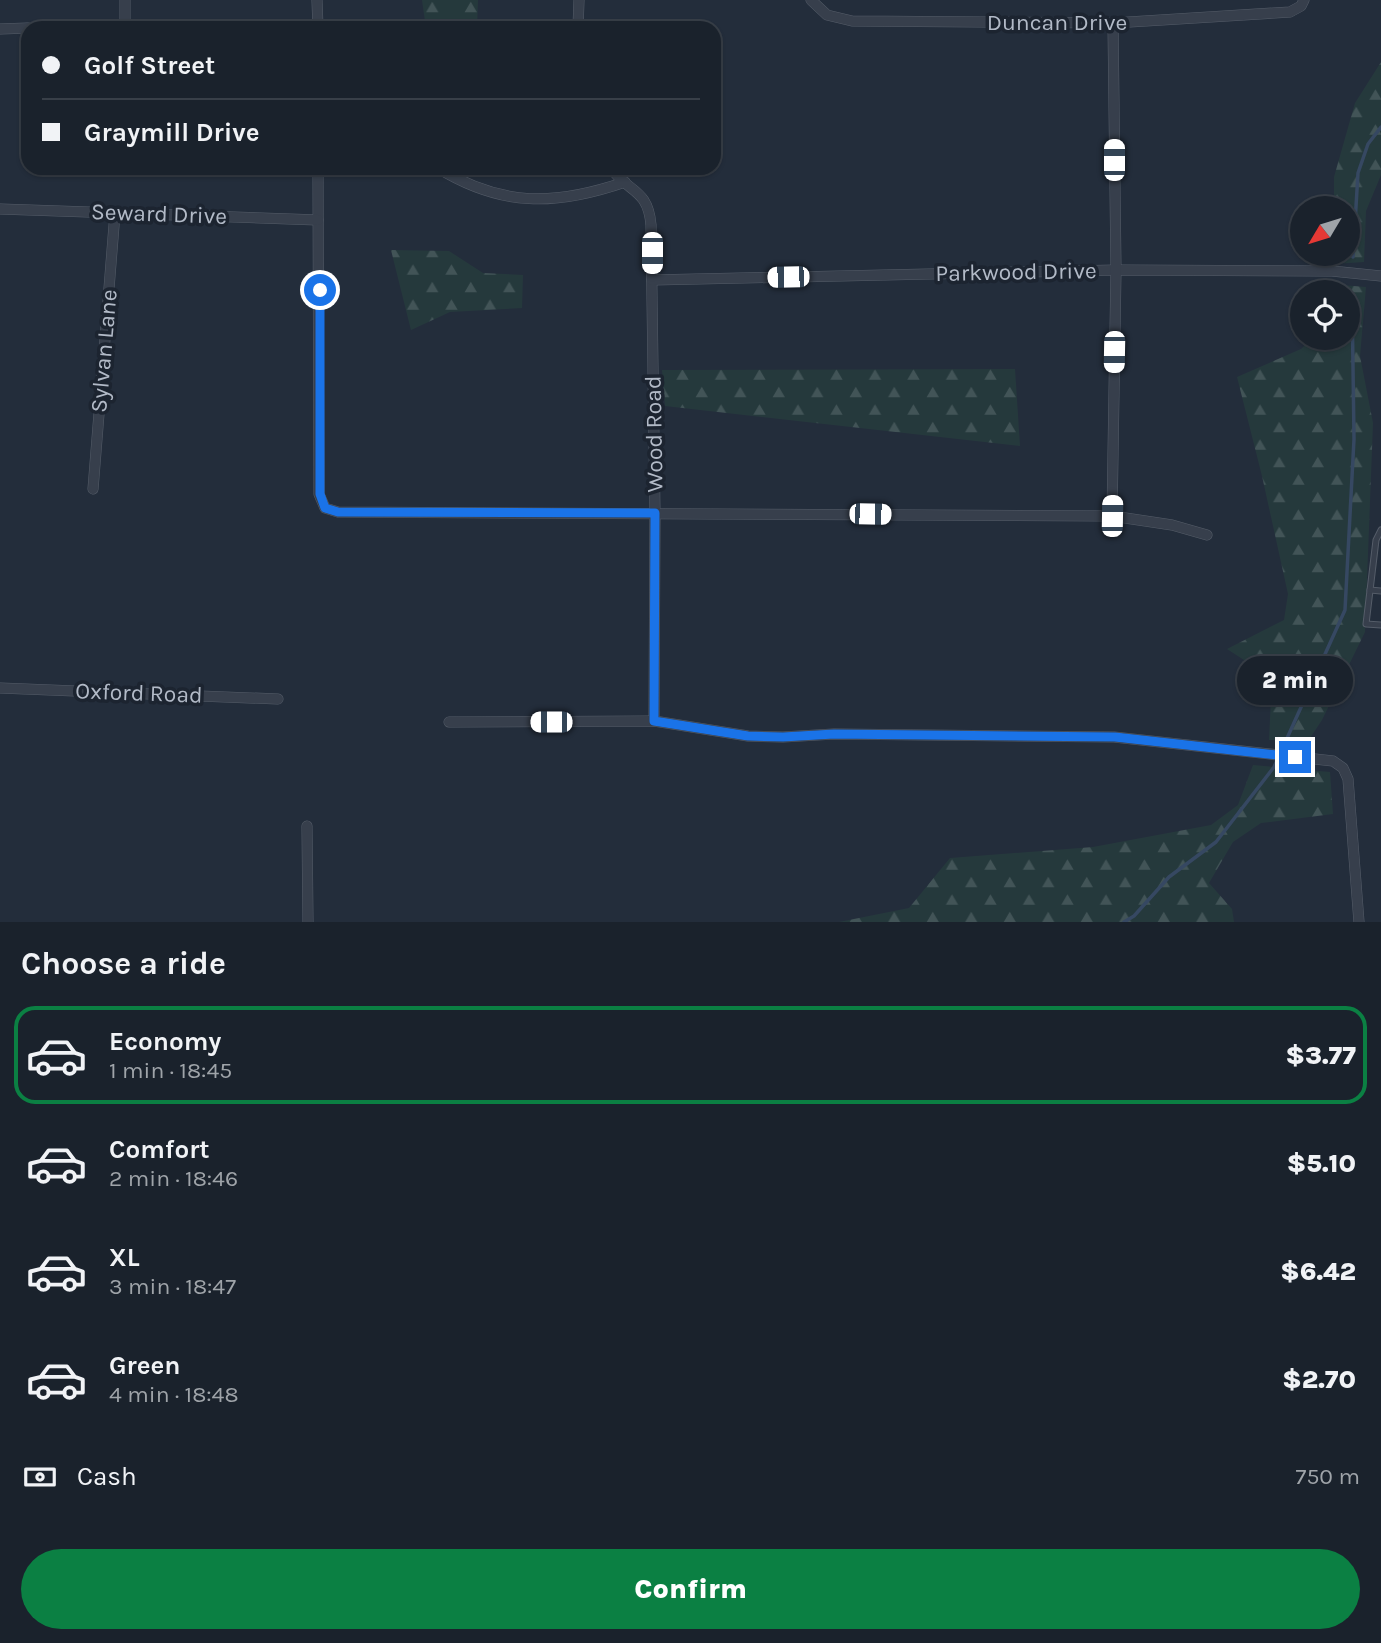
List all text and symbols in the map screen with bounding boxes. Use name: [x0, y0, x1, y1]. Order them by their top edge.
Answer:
street label: Duncan Drive: [987, 9, 1127, 36]
text: Golf Street: [84, 50, 215, 81]
text: Graymill Drive: [84, 117, 260, 148]
car: [1104, 139, 1125, 181]
north arrow: [1290, 196, 1360, 266]
map controls: [1290, 196, 1360, 350]
street label: Seward Drive: [90, 198, 228, 230]
car: [642, 232, 663, 274]
street label: Parkwood Drive: [935, 257, 1097, 287]
car: [767, 266, 810, 288]
route start: [304, 274, 336, 306]
button: locate: [1290, 280, 1360, 350]
street label: Sylvan Lane: [85, 288, 123, 414]
car: [1104, 331, 1125, 373]
street label: Wood Road: [639, 375, 669, 493]
car: [1102, 495, 1123, 537]
car: [849, 503, 892, 525]
callout: 2 min: [1237, 656, 1353, 704]
text: 2 min: [1262, 667, 1328, 694]
street label: Oxford Road: [75, 677, 203, 709]
car: [531, 712, 573, 733]
route end: [1279, 741, 1311, 773]
text: Choose a ride: [21, 945, 226, 982]
icon: car: [25, 1024, 88, 1087]
text: Economy: [109, 1026, 221, 1057]
text: $3.77: [1285, 1040, 1356, 1071]
text: 1 min · 18:45: [109, 1057, 232, 1084]
icon: car: [25, 1132, 88, 1195]
text: Comfort: [109, 1134, 210, 1165]
text: $5.10: [1287, 1148, 1356, 1179]
text: 2 min · 18:46: [109, 1165, 238, 1192]
icon: car: [25, 1240, 88, 1303]
text: XL: [109, 1242, 140, 1273]
text: $6.42: [1280, 1256, 1356, 1287]
text: 3 min · 18:47: [109, 1273, 236, 1300]
icon: car: [25, 1348, 88, 1411]
text: Green: [109, 1350, 181, 1381]
text: $2.70: [1282, 1364, 1356, 1395]
text: 4 min · 18:48: [109, 1381, 239, 1408]
icon: cash: [21, 1458, 59, 1496]
text: Cash: [77, 1461, 137, 1492]
text: 750 m: [1296, 1463, 1360, 1490]
button: Confirm: [21, 1549, 1360, 1629]

